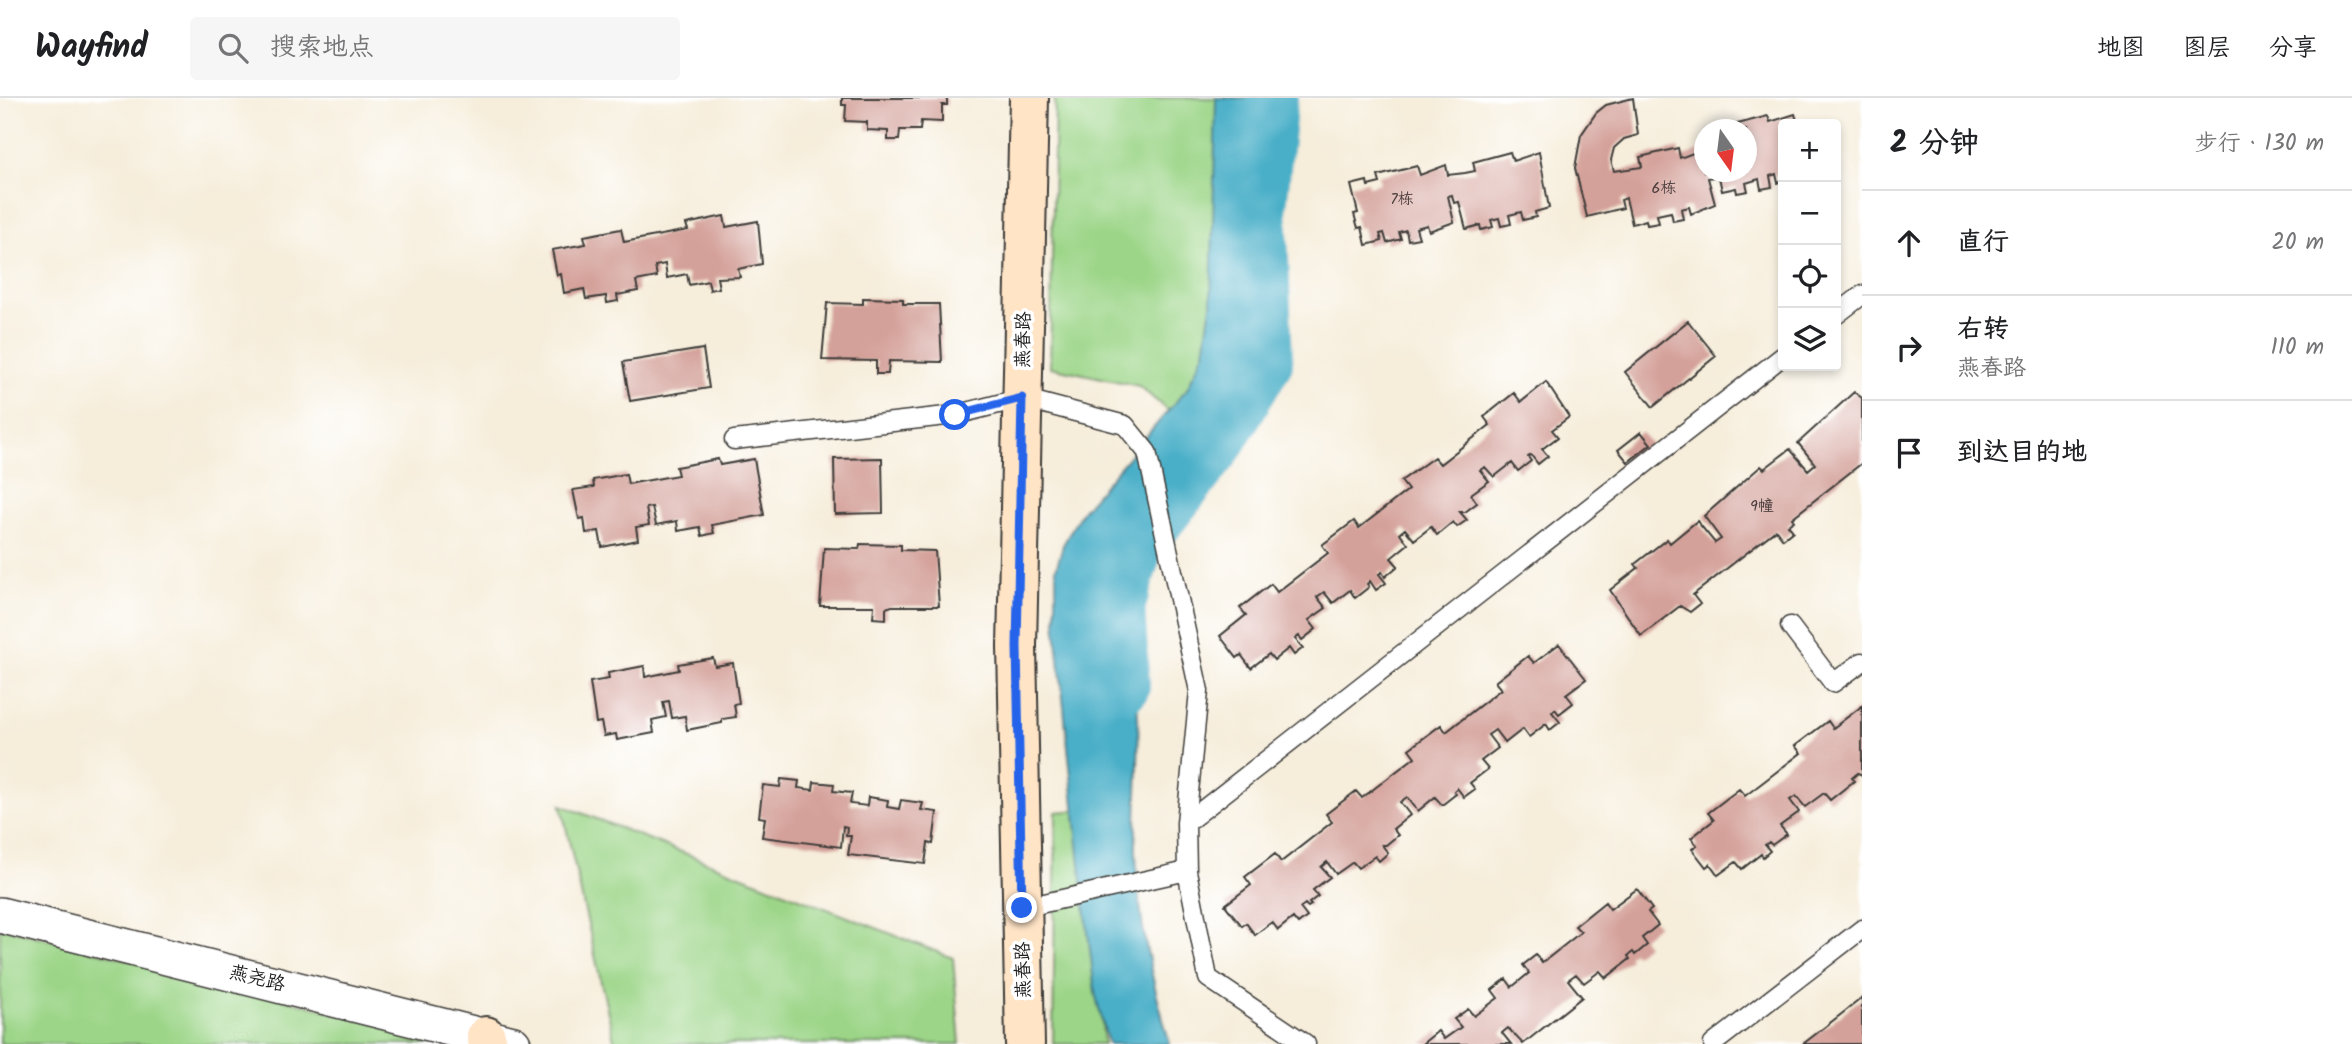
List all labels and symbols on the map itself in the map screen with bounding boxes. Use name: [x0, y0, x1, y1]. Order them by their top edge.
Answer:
north arrow: [1694, 119, 1757, 182]
house number: 6栋: [1652, 176, 1676, 201]
house number: 7栋: [1390, 187, 1414, 212]
street label: 燕春路: [1009, 311, 1039, 369]
route start: [939, 399, 970, 430]
house number: 9幢: [1750, 494, 1774, 519]
route end: [1006, 892, 1037, 923]
street label: 燕春路: [1009, 941, 1039, 999]
street label: 燕尧路: [226, 958, 288, 1000]

